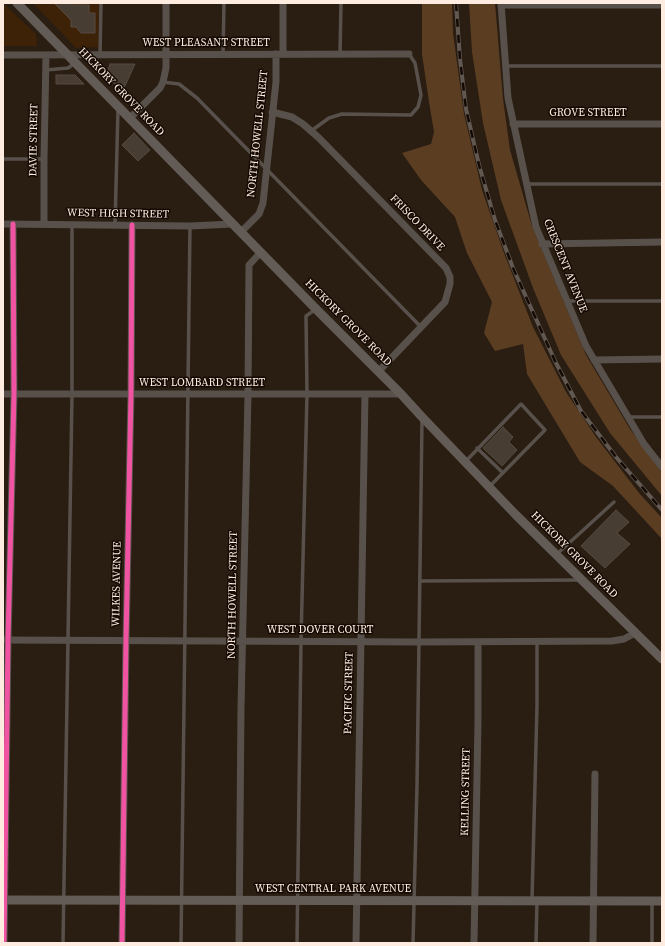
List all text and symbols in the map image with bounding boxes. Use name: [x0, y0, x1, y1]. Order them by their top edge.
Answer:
street label: WEST PLEASANT STREET: [142, 36, 270, 50]
street label: HICKORY GROVE ROAD: [75, 45, 167, 139]
street label: NORTH HOWELL STREET: [245, 70, 271, 198]
street label: DAVIE STREET: [27, 103, 41, 177]
street label: GROVE STREET: [549, 106, 627, 120]
street label: FRISCO DRIVE: [387, 192, 447, 254]
street label: WEST HIGH STREET: [67, 207, 169, 221]
street label: CRESCENT AVENUE: [540, 217, 590, 315]
street label: HICKORY GROVE ROAD: [302, 277, 394, 369]
street label: WEST LOMBARD STREET: [139, 376, 265, 390]
street label: HICKORY GROVE ROAD: [528, 509, 620, 601]
street label: NORTH HOWELL STREET: [225, 531, 241, 659]
street label: WILKES AVENUE: [110, 541, 124, 627]
street label: WEST DOVER COURT: [267, 623, 373, 637]
street label: PACIFIC STREET: [342, 652, 356, 734]
street label: KELLING STREET: [459, 748, 473, 836]
street label: WEST CENTRAL PARK AVENUE: [255, 882, 411, 896]

